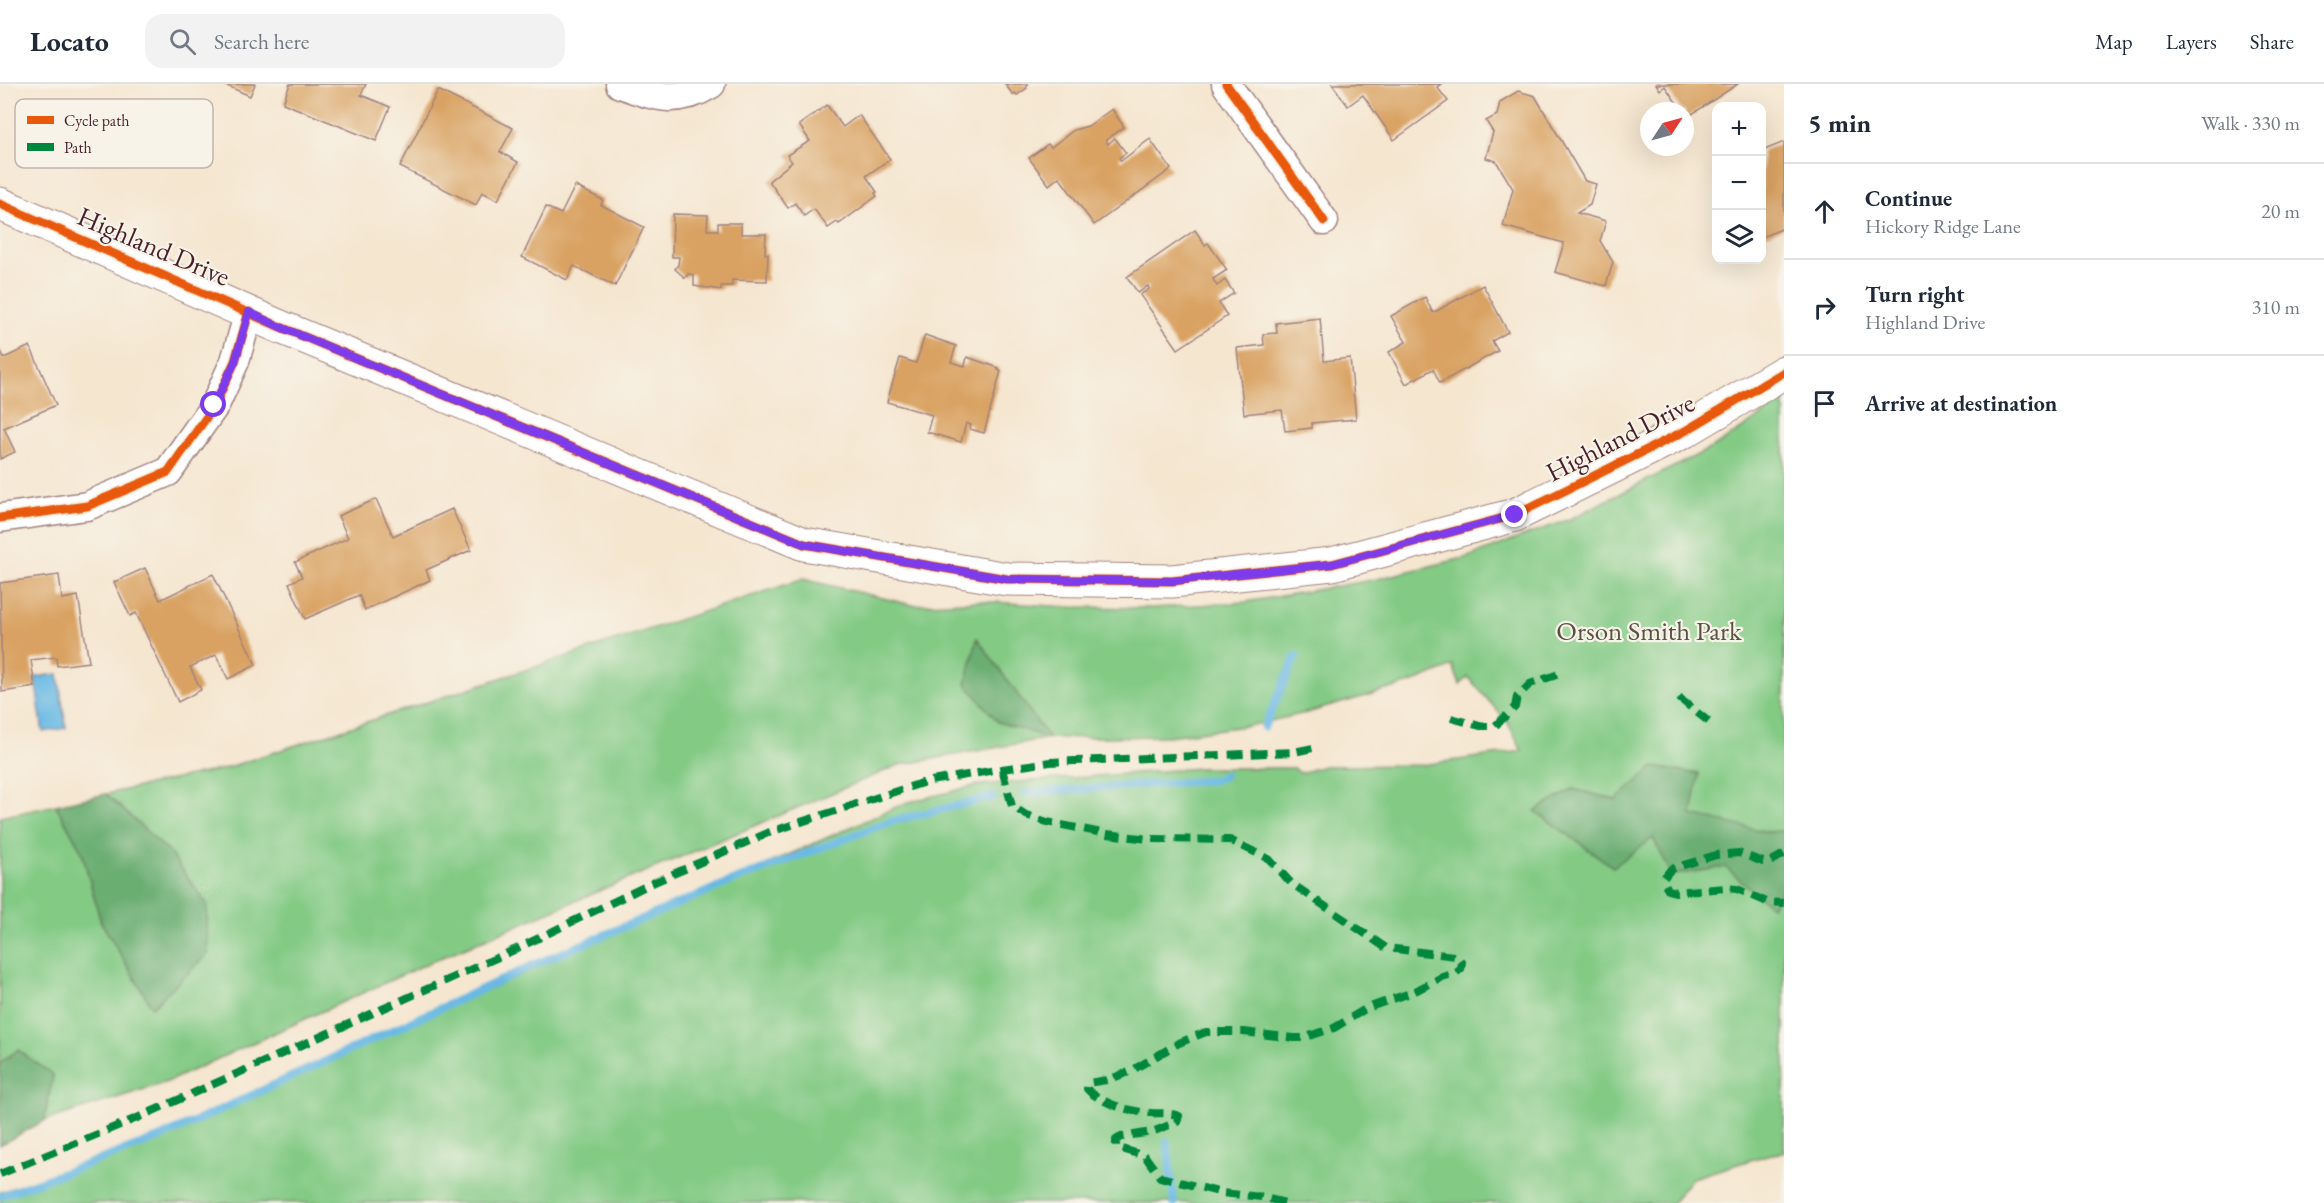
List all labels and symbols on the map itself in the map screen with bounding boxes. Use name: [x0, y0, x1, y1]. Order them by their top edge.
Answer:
legend: [15, 99, 213, 168]
north arrow: [1640, 102, 1694, 156]
text: Cycle path: [64, 110, 129, 131]
text: Path: [64, 137, 92, 158]
street label: Highland Drive: [72, 198, 236, 294]
street label: Highland Drive: [1540, 385, 1700, 489]
route start: [200, 391, 226, 417]
route end: [1501, 501, 1527, 527]
park label: Orson Smith Park: [1556, 613, 1742, 648]

